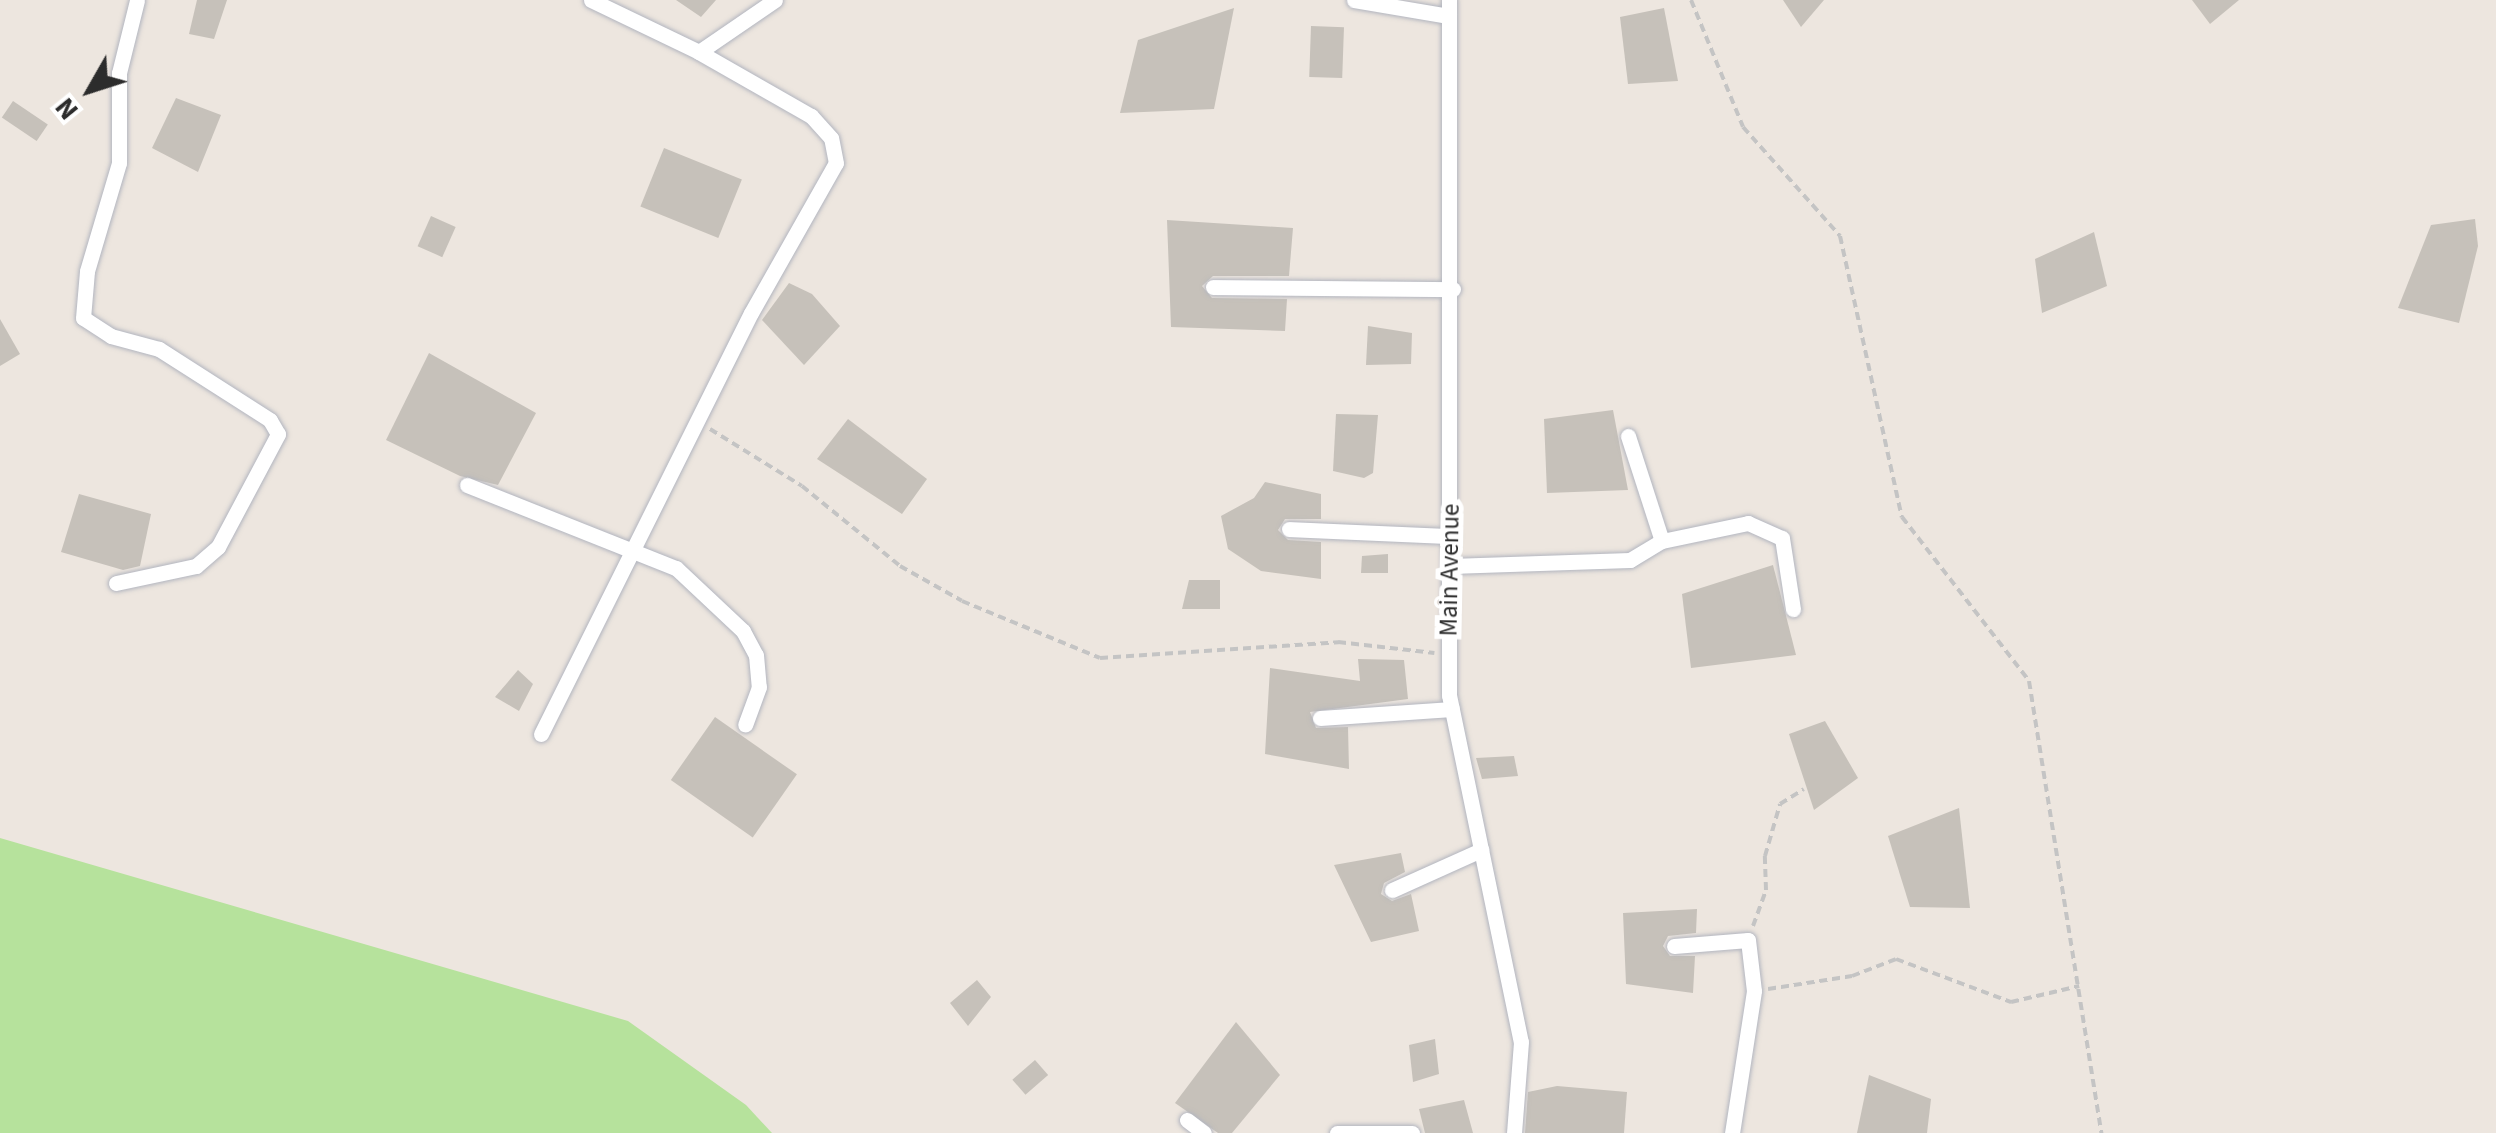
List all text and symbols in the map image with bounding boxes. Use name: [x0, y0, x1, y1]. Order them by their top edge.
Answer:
north arrow: [40, 40, 140, 140]
text: N: [45, 89, 88, 129]
street label: Main Avenue: [1434, 503, 1466, 637]

